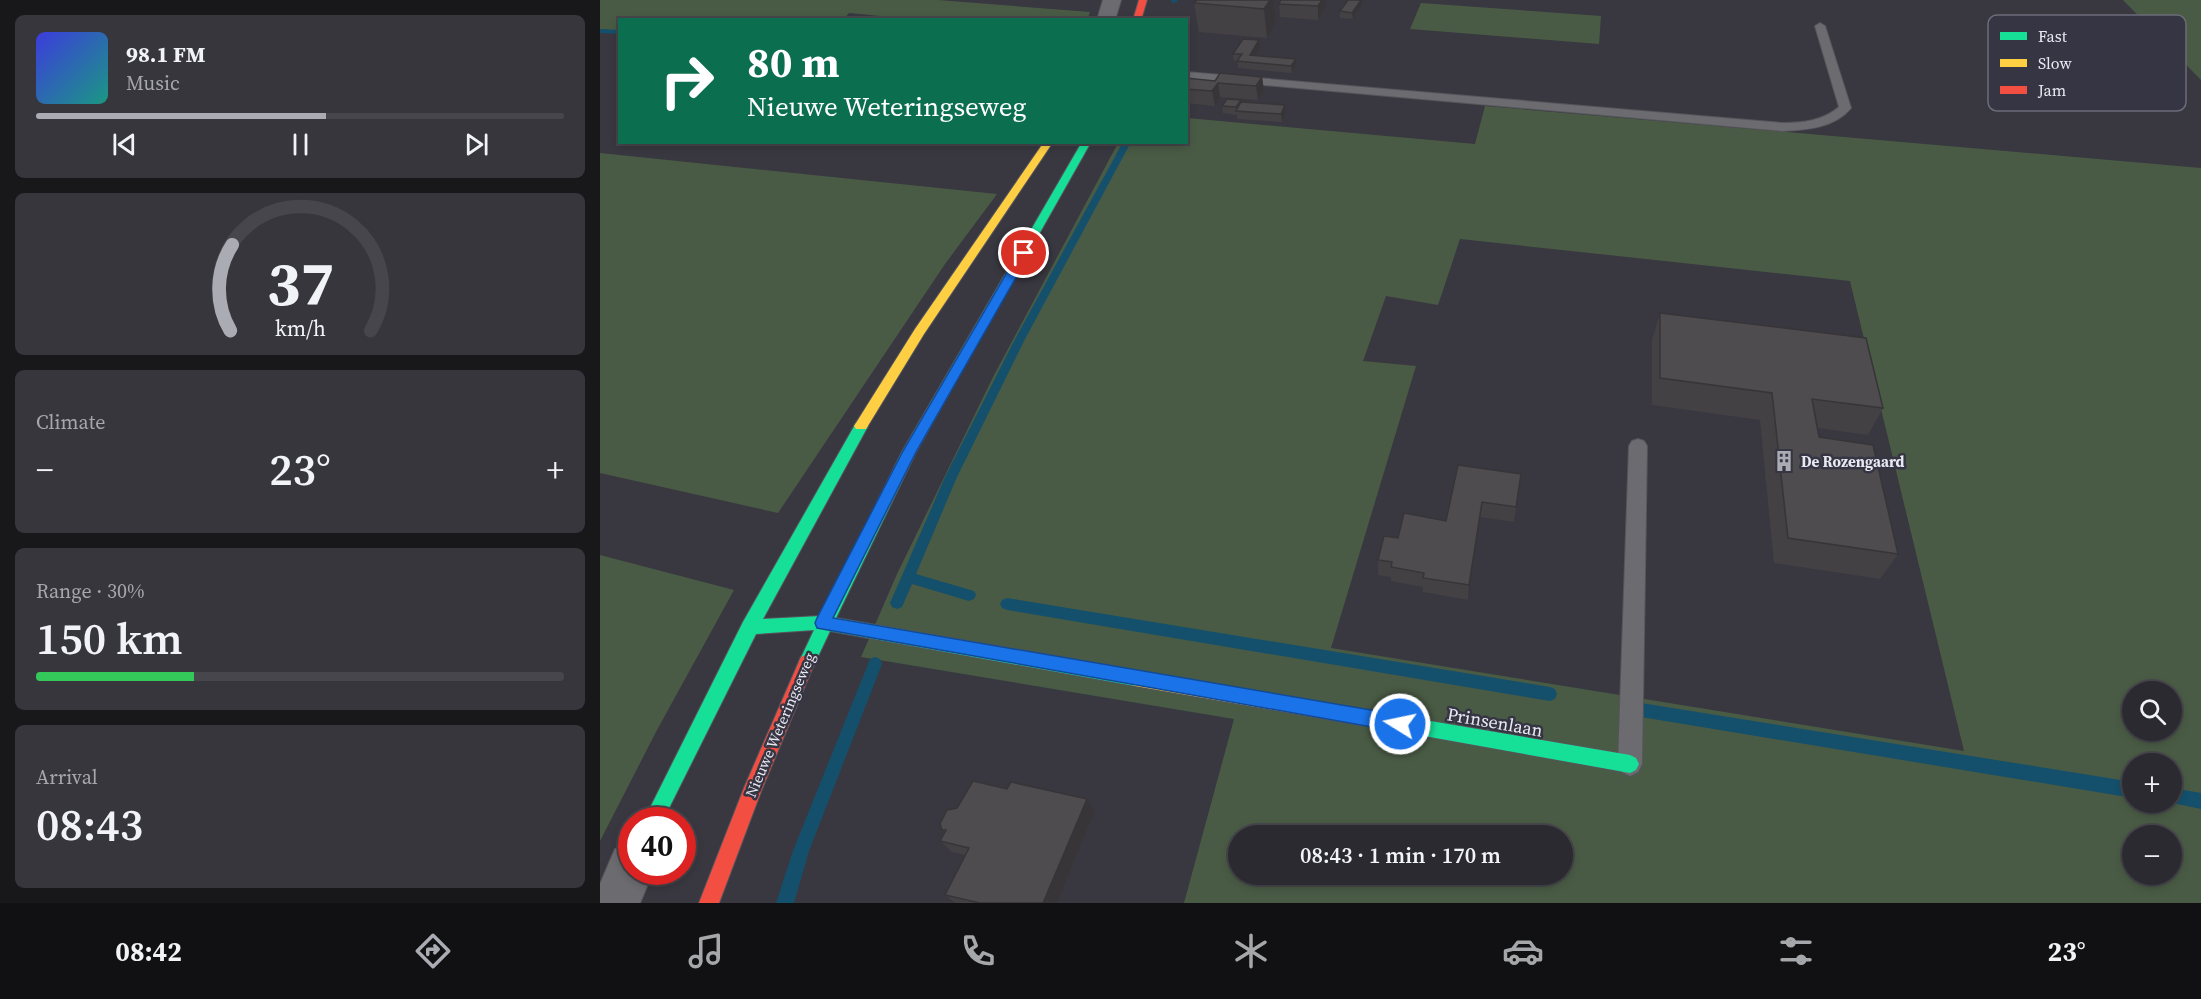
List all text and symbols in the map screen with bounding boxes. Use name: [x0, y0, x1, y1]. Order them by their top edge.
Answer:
legend: [1988, 15, 2186, 111]
text: Fast: [2038, 25, 2068, 47]
text: 80 m: [747, 33, 840, 91]
text: 98.1 FM: [126, 39, 205, 69]
icon: right: [648, 42, 726, 120]
text: Slow: [2038, 52, 2073, 74]
text: Music: [126, 69, 180, 97]
text: Jam: [2037, 79, 2066, 101]
text: Nieuwe Weteringseweg: [747, 88, 1026, 125]
icon: previous: [108, 128, 141, 161]
icon: pause: [284, 128, 317, 161]
icon: next: [460, 128, 493, 161]
pin: [998, 227, 1049, 278]
icon: arrive: [1007, 236, 1040, 269]
text: 37: [266, 240, 334, 326]
text: km/h: [274, 314, 326, 343]
text: Climate: [36, 408, 105, 436]
text: 23°: [269, 438, 331, 500]
text: −: [36, 447, 54, 492]
text: +: [547, 447, 564, 492]
building icon: De Rozengaard: [1772, 449, 1796, 473]
place label: De Rozengaard: [1801, 451, 1905, 472]
text: Range · 30%: [36, 577, 145, 605]
text: 150 km: [36, 607, 183, 669]
street label: Nieuwe Weteringseweg: [740, 649, 820, 801]
map controls: [2122, 681, 2182, 885]
button: search: [2122, 681, 2182, 741]
position arrow: [1368, 692, 1432, 756]
street label: Prinsenlaan: [1445, 701, 1545, 743]
button: +: [2122, 753, 2182, 813]
text: Arrival: [36, 763, 98, 791]
text: 08:43: [36, 793, 143, 855]
speed limit sign: 40: [618, 807, 696, 885]
button: −: [2122, 825, 2182, 885]
text: 08:43 · 1 min · 170 m: [1300, 840, 1501, 870]
icon: directions: [412, 930, 454, 972]
icon: music: [685, 930, 727, 972]
icon: phone: [957, 930, 999, 972]
icon: climate: [1230, 930, 1272, 972]
icon: car: [1502, 930, 1544, 972]
icon: filters: [1775, 930, 1817, 972]
text: 08:42: [115, 933, 182, 970]
text: 23°: [2048, 933, 2086, 970]

